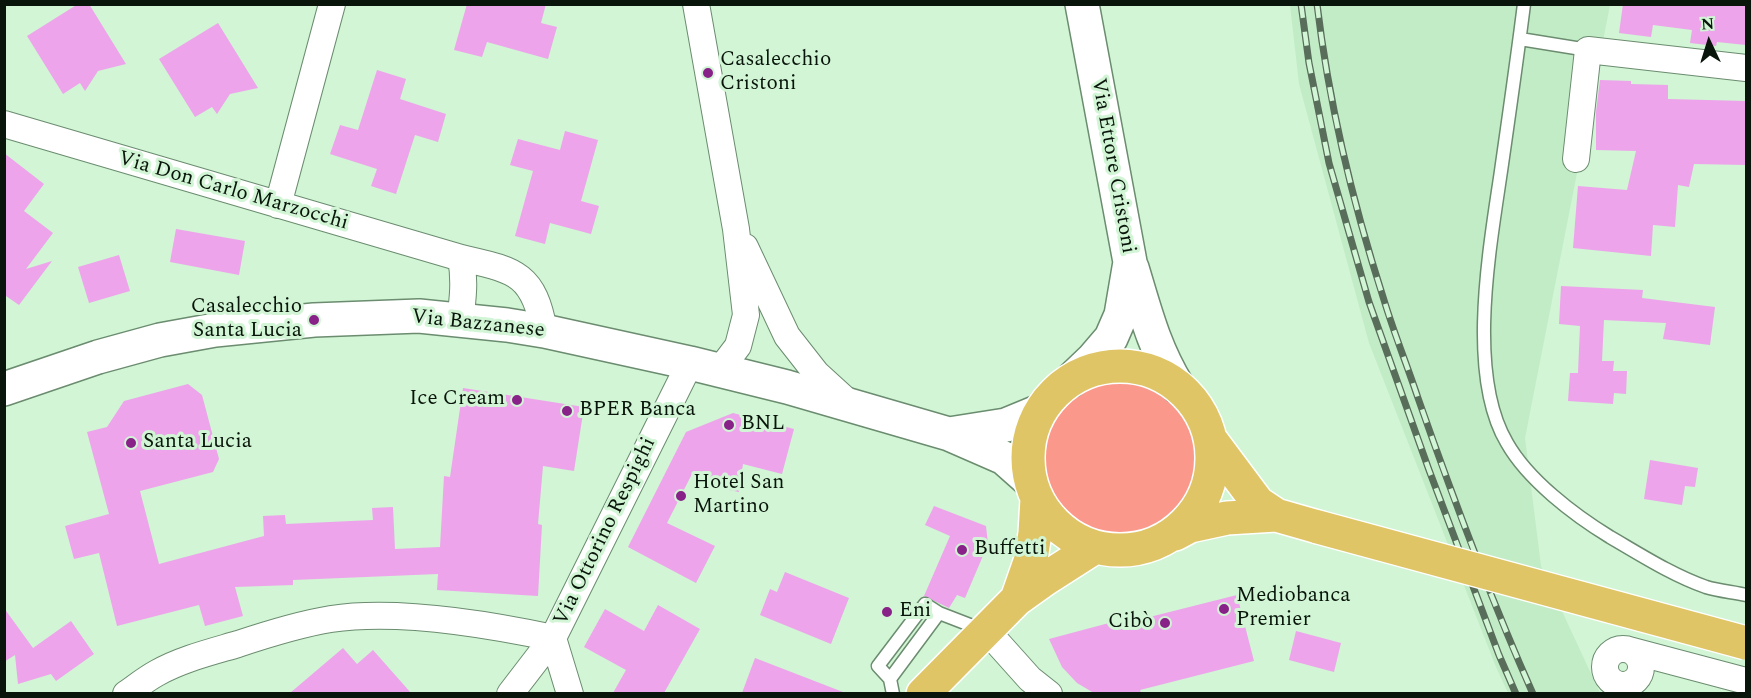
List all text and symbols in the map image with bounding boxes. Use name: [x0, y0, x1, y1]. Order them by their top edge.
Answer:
north arrow: [1679, 12, 1739, 72]
text: N: [1700, 12, 1715, 36]
place label: Casalecchio Cristoni: [720, 48, 831, 98]
marker: Casalecchio Cristoni: [701, 66, 715, 80]
street label: Via Ettore Cristoni: [1084, 76, 1140, 256]
street label: Via Don Carlo Marzocchi: [115, 147, 351, 237]
place label: Casalecchio Santa Lucia: [191, 295, 302, 345]
street label: Via Bazzanese: [410, 305, 546, 345]
marker: Casalecchio Santa Lucia: [307, 313, 321, 327]
place label: Ice Cream: [409, 387, 505, 413]
marker: Ice Cream: [510, 393, 524, 407]
place label: BPER Banca: [579, 398, 696, 424]
marker: BPER Banca: [560, 404, 574, 418]
place label: BNL: [741, 412, 785, 438]
marker: BNL: [722, 418, 736, 432]
place label: Santa Lucia: [143, 430, 252, 456]
street label: Via Ottorino Respighi: [550, 434, 662, 630]
marker: Santa Lucia: [124, 436, 138, 450]
place label: Hotel San Martino: [693, 471, 784, 521]
marker: Hotel San Martino: [674, 489, 688, 503]
place label: Buffetti: [974, 537, 1046, 563]
marker: Buffetti: [955, 543, 969, 557]
place label: Mediobanca Premier: [1236, 584, 1351, 634]
place label: Eni: [899, 599, 931, 625]
marker: Mediobanca Premier: [1217, 602, 1231, 616]
marker: Eni: [880, 605, 894, 619]
place label: Cibò: [1108, 610, 1153, 636]
marker: Cibò: [1158, 616, 1172, 630]

